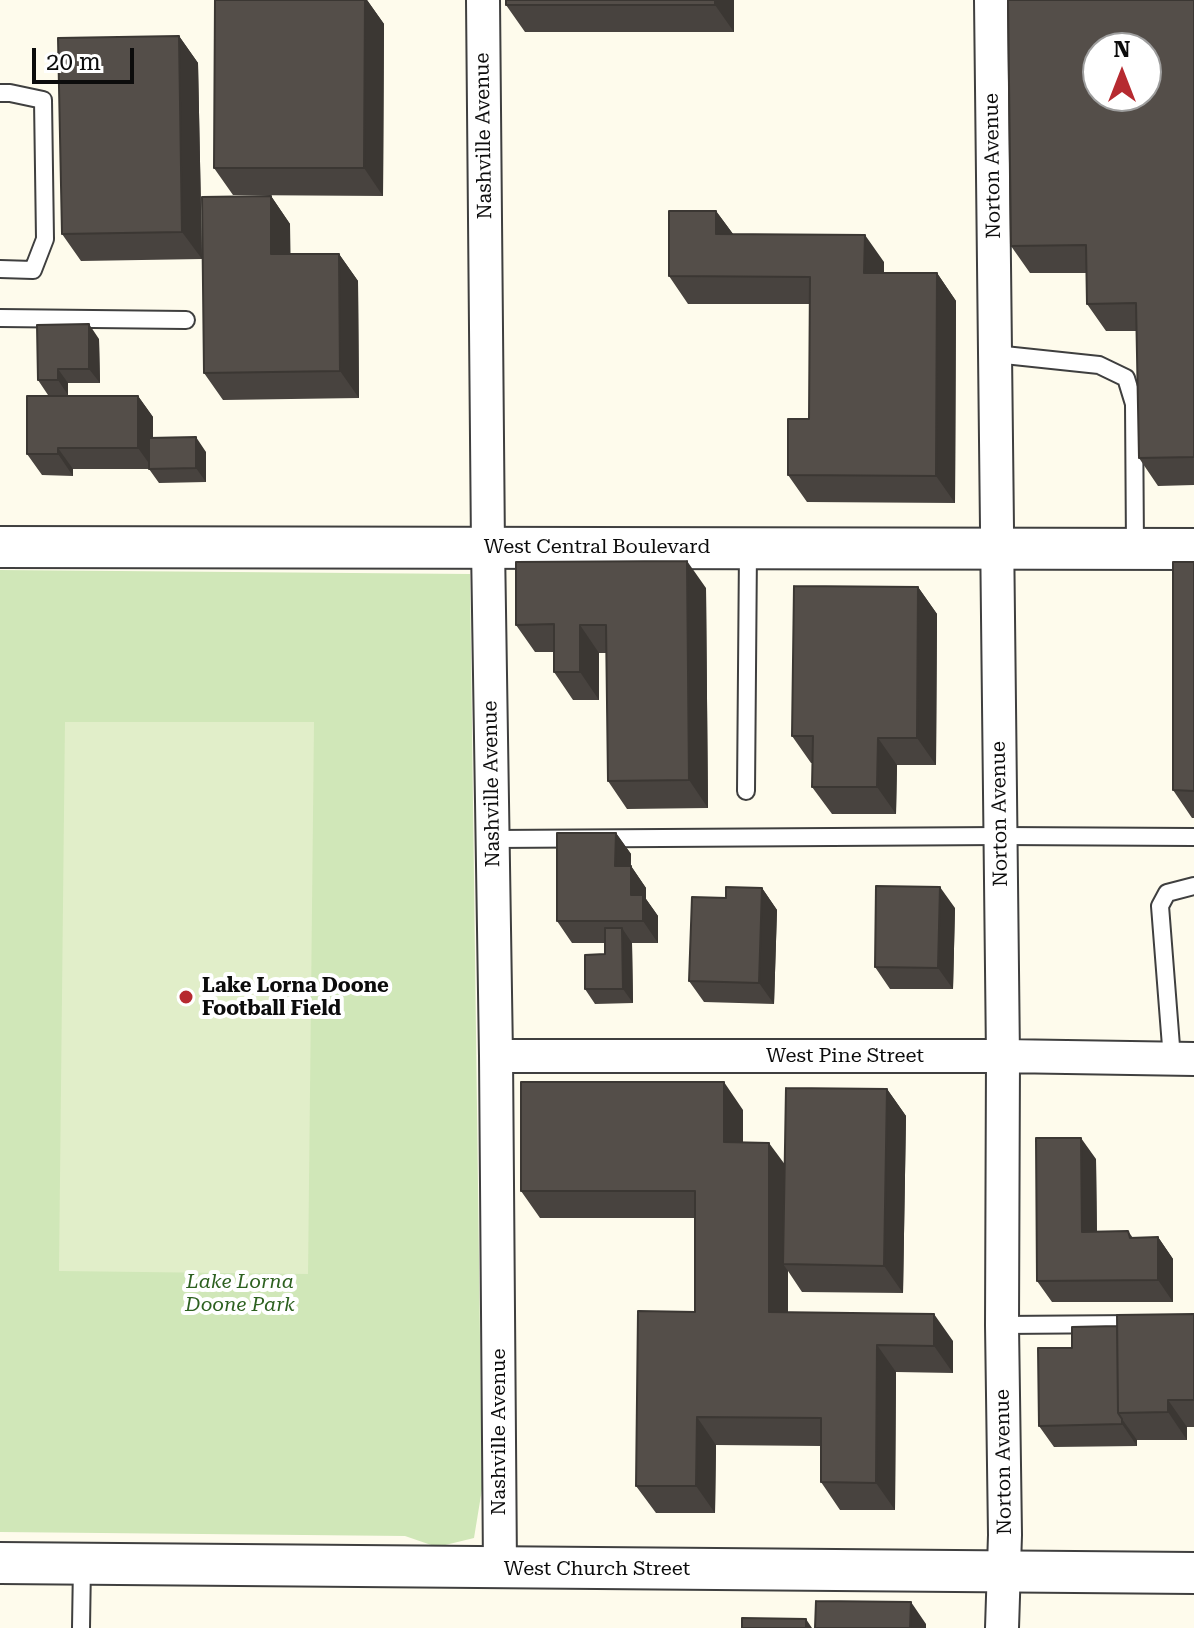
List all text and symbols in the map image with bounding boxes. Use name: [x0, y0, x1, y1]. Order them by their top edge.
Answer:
scale bar: [36, 32, 138, 82]
north arrow: [1082, 32, 1162, 112]
text: N: [1114, 37, 1130, 62]
text: 20 m: [46, 48, 101, 76]
street label: Nashville Avenue: [471, 52, 497, 220]
street label: Norton Avenue: [980, 93, 1006, 239]
street label: West Central Boulevard: [484, 535, 710, 559]
street label: Nashville Avenue: [479, 700, 505, 868]
street label: Norton Avenue: [987, 741, 1013, 887]
place label: Lake Lorna Doone Football Field: [202, 974, 389, 1021]
marker: Lake Lorna Doone Football Field: [177, 988, 195, 1006]
street label: West Pine Street: [766, 1044, 924, 1068]
park label: Lake Lorna Doone Park: [185, 1270, 295, 1317]
street label: Nashville Avenue: [487, 1349, 511, 1515]
street label: Norton Avenue: [991, 1389, 1017, 1535]
street label: West Church Street: [504, 1557, 690, 1581]

